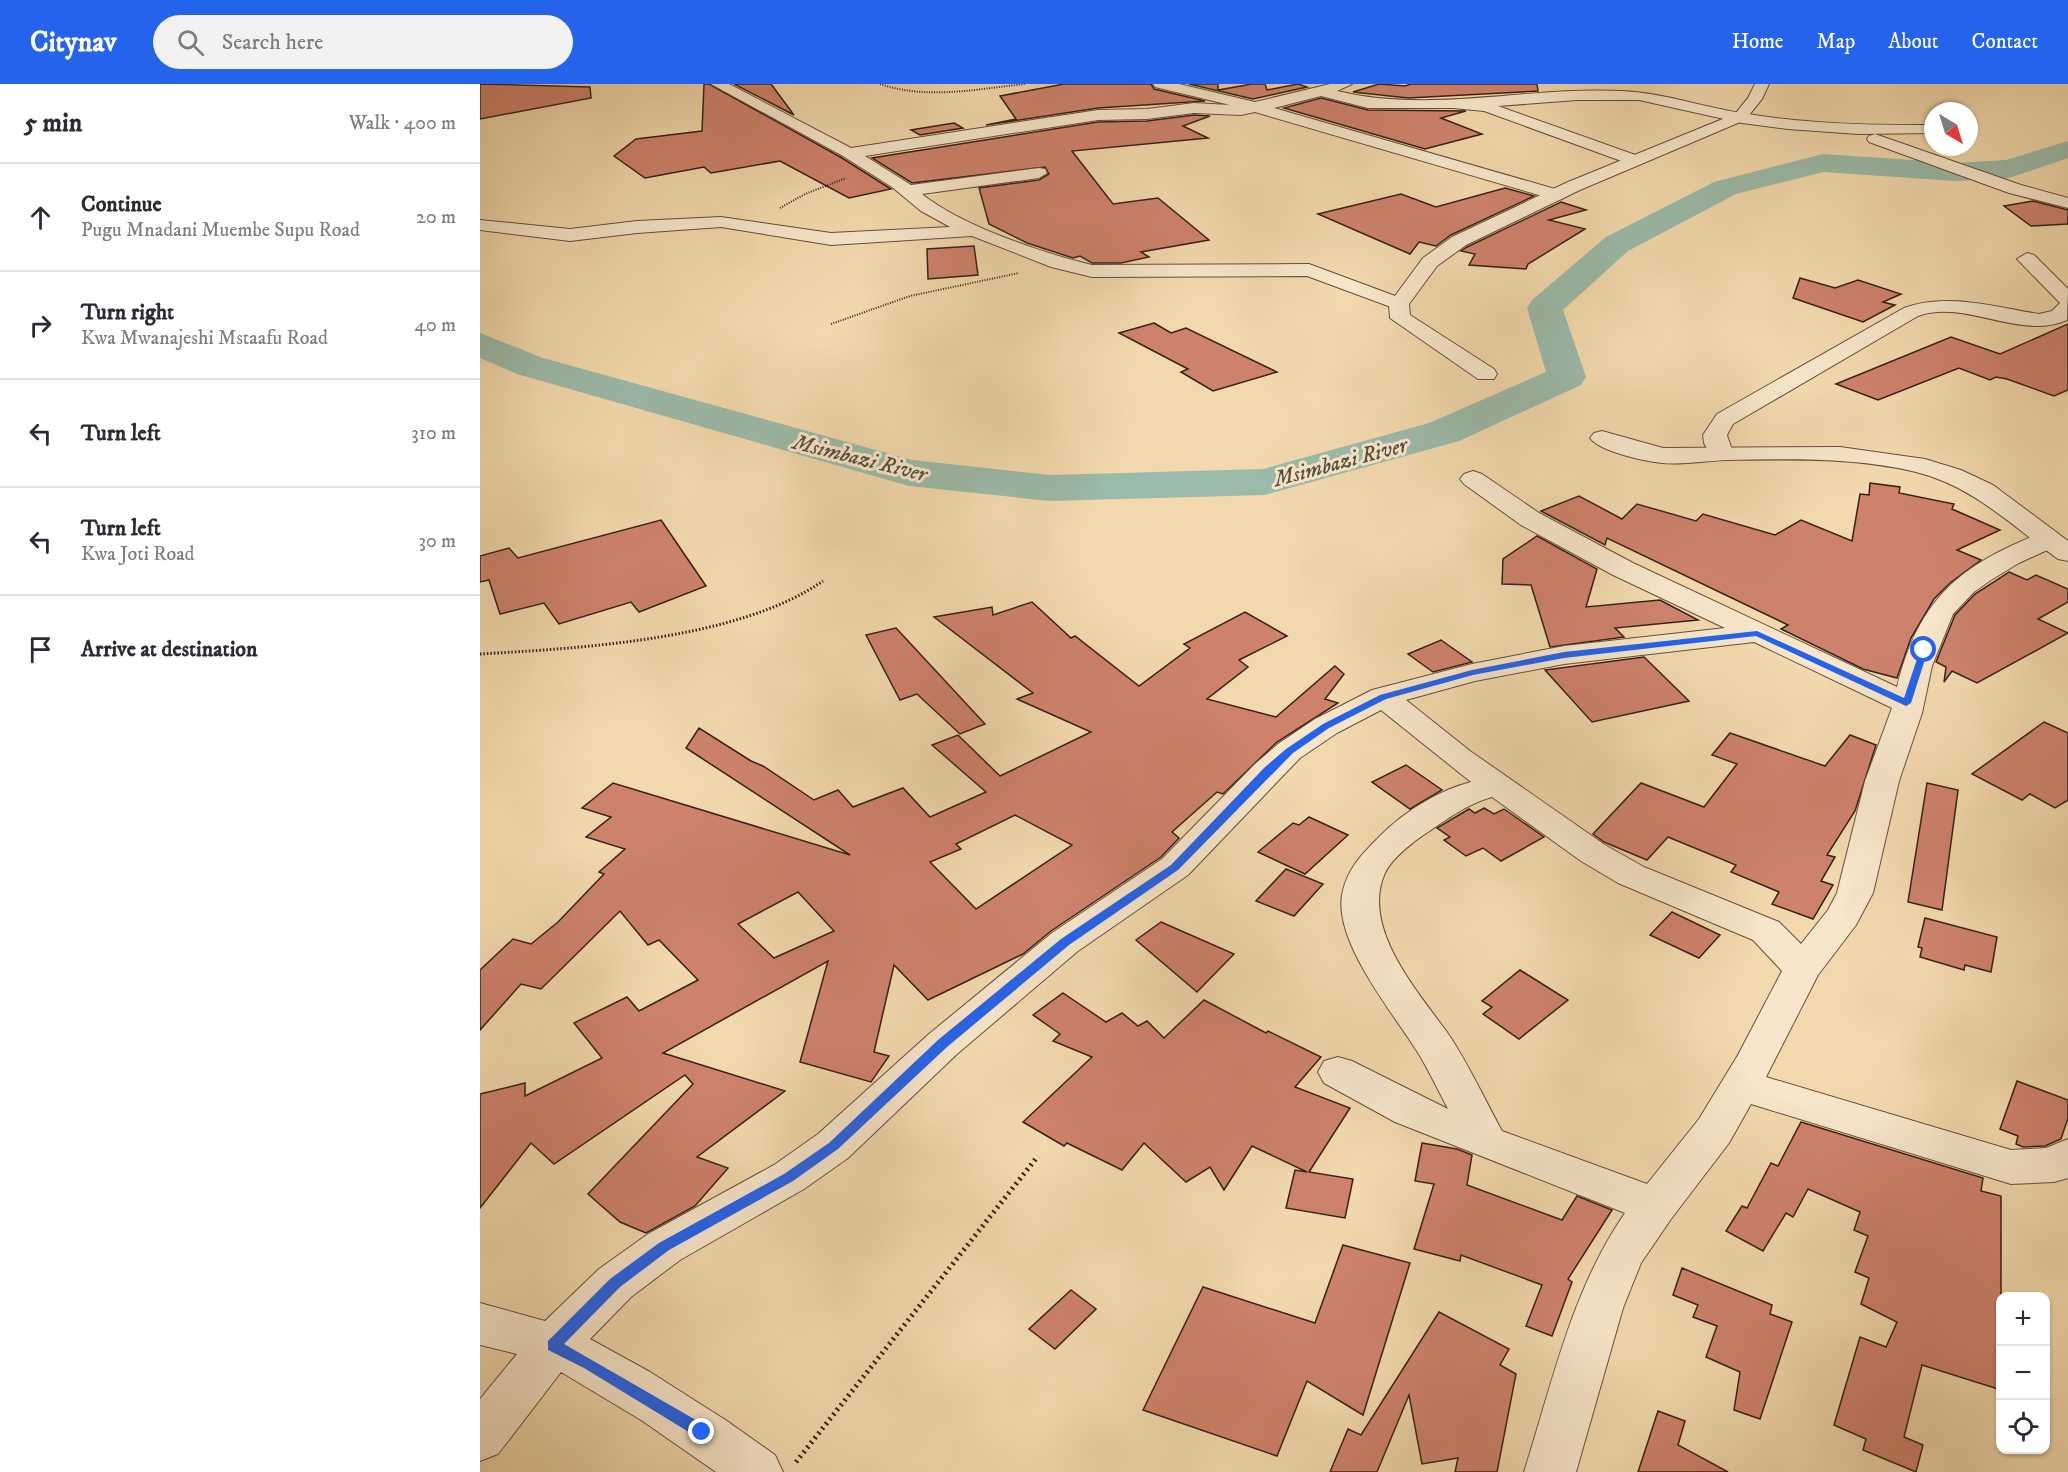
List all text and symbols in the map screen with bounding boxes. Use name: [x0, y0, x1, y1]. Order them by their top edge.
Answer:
search box: [153, 15, 573, 69]
text: Citynav: [30, 25, 117, 60]
icon: search: [174, 26, 207, 59]
text: Search here: [222, 29, 323, 56]
text: Home: [1732, 29, 1784, 55]
text: Map: [1817, 29, 1855, 55]
text: About: [1888, 29, 1939, 55]
text: Contact: [1972, 29, 2038, 55]
north arrow: [1924, 102, 1978, 156]
text: 5 min: [24, 107, 82, 140]
text: Walk · 400 m: [349, 111, 456, 136]
text: Continue: [81, 191, 162, 218]
icon: ahead: [24, 201, 57, 234]
text: 20 m: [416, 205, 456, 230]
text: Pugu Mnadani Muembe Supu Road: [81, 218, 360, 243]
text: Turn right: [81, 299, 174, 326]
icon: right: [24, 309, 57, 342]
text: 40 m: [414, 313, 456, 338]
text: Kwa Mwanajeshi Mstaafu Road: [81, 326, 328, 351]
icon: left: [24, 417, 57, 450]
text: Turn left: [81, 420, 161, 447]
text: 310 m: [411, 421, 456, 446]
water label: Msimbazi River: [788, 428, 931, 489]
water label: Msimbazi River: [1269, 431, 1412, 494]
text: Turn left: [81, 515, 161, 542]
icon: left: [24, 525, 57, 558]
text: 30 m: [418, 529, 456, 554]
text: Kwa Joti Road: [81, 542, 195, 567]
icon: arrive: [24, 633, 57, 666]
text: Arrive at destination: [81, 636, 258, 663]
route start: [1910, 636, 1936, 662]
map controls: [1996, 1292, 2050, 1454]
button: +: [1996, 1292, 2050, 1346]
button: −: [1996, 1346, 2050, 1400]
button: locate: [1996, 1400, 2050, 1454]
route end: [688, 1418, 714, 1444]

